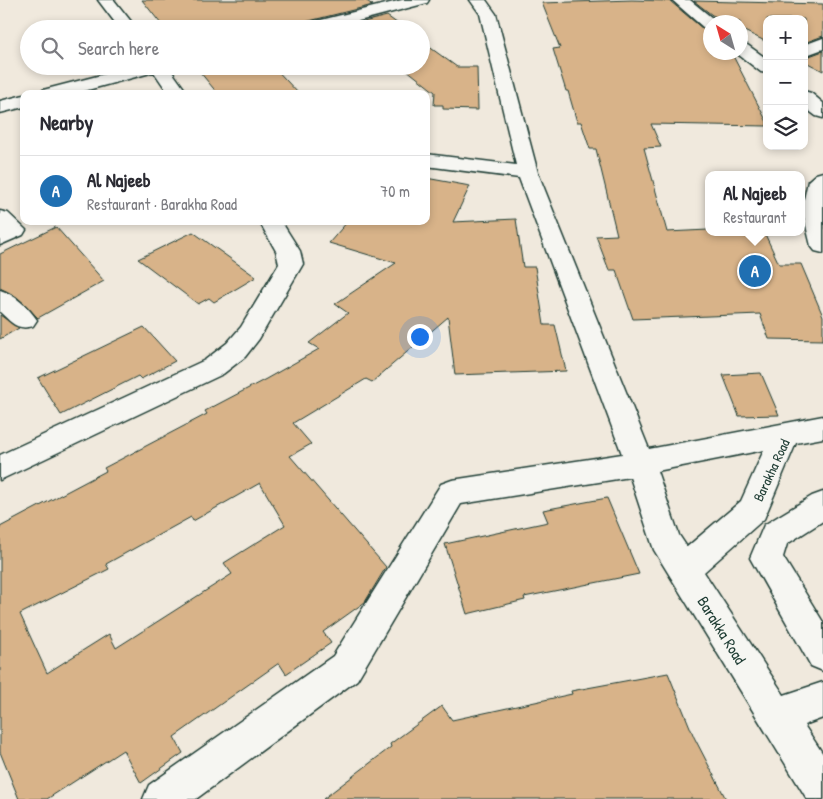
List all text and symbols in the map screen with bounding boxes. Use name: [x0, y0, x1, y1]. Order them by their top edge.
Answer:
north arrow: [703, 15, 748, 60]
map controls: [763, 15, 808, 150]
button: +: [763, 15, 808, 60]
search box: [20, 20, 430, 75]
icon: search: [38, 34, 66, 62]
text: Search here: [78, 35, 159, 61]
button: −: [763, 60, 808, 105]
button: layers: [763, 105, 808, 150]
text: Nearby: [40, 108, 93, 137]
text: Al Najeeb: [87, 167, 151, 193]
popup: [705, 171, 805, 236]
text: A: [52, 180, 60, 202]
text: 70 m: [380, 180, 410, 202]
text: Al Najeeb: [723, 180, 787, 206]
text: Restaurant · Barakha Road: [87, 193, 237, 215]
text: Restaurant: [723, 206, 786, 228]
pin: A: [739, 252, 771, 290]
your location: [407, 324, 433, 350]
street label: Barakha Road: [748, 435, 794, 504]
street label: Barakka Road: [692, 592, 752, 668]

